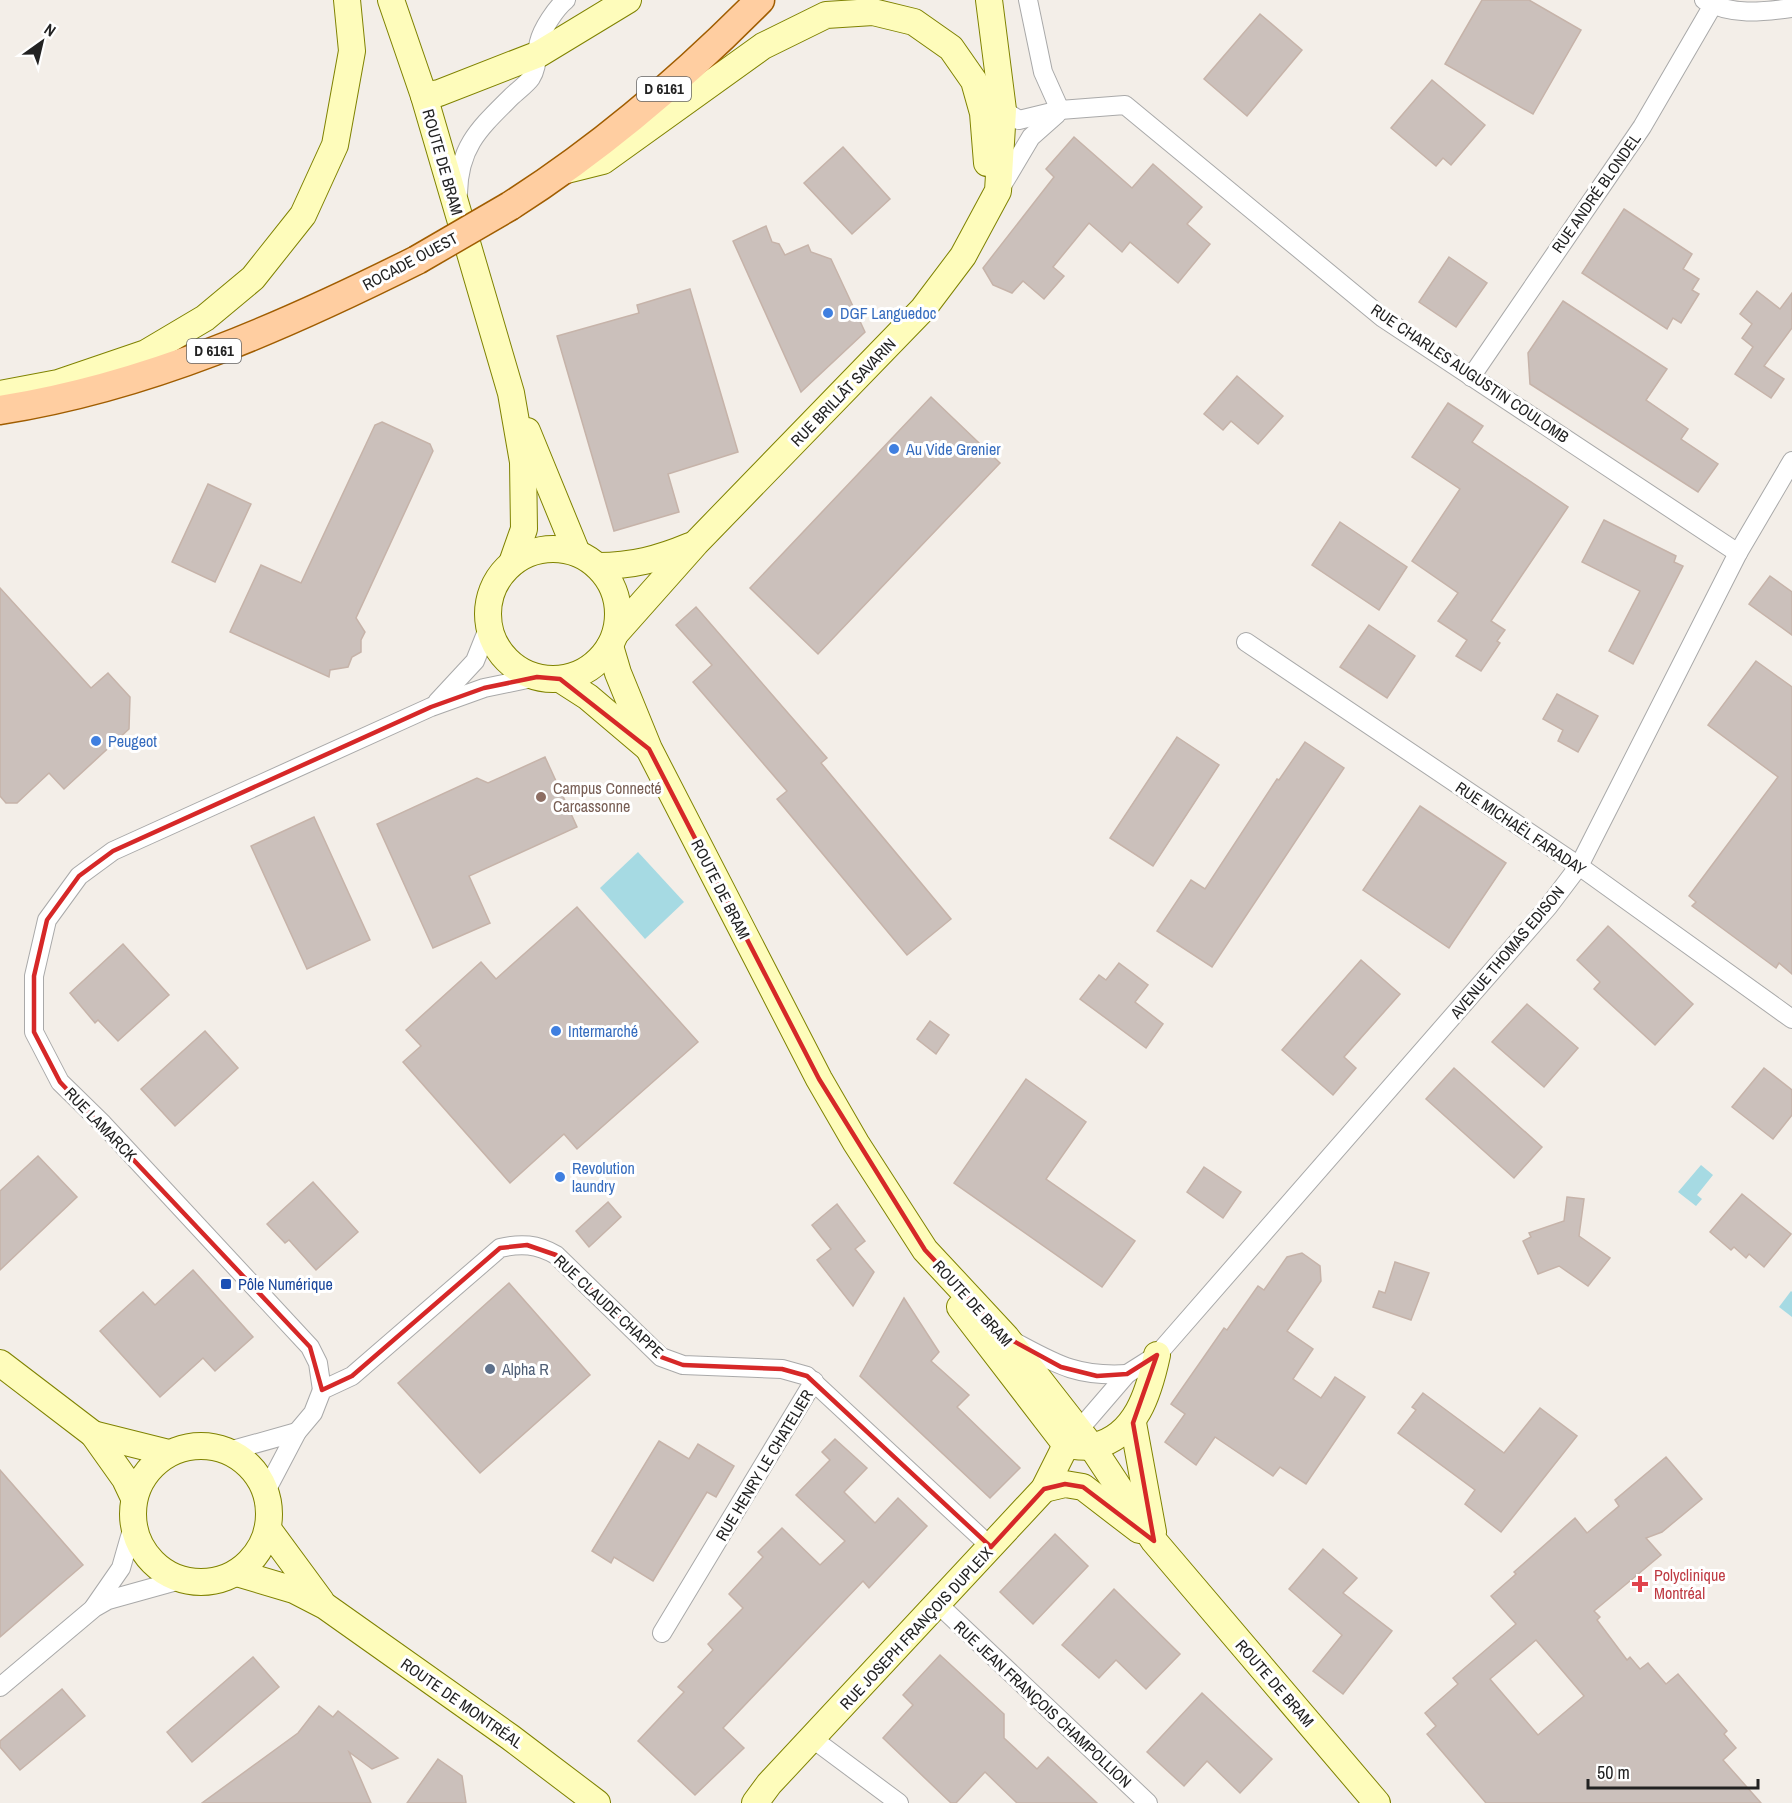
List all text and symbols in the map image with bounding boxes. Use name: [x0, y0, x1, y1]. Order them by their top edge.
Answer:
north arrow: [12, 12, 72, 72]
text: N: [40, 18, 60, 41]
road number: D 6161: [637, 77, 691, 101]
street label: ROUTE DE BRAM: [417, 106, 469, 218]
street label: RUE ANDRÉ BLONDEL: [1546, 128, 1646, 257]
street label: ROCADE OUEST: [358, 227, 462, 295]
street label: RUE CHARLES AUGUSTIN COULOMB: [1367, 298, 1573, 448]
place label: DGF Languedoc: [840, 302, 937, 324]
marker: DGF Languedoc: [821, 306, 835, 320]
street label: RUE BRILLÂT SAVARIN: [786, 333, 900, 451]
road number: D 6161: [187, 339, 241, 363]
place label: Au Vide Grenier: [905, 438, 1001, 460]
marker: Au Vide Grenier: [887, 442, 901, 456]
place label: Peugeot: [108, 730, 157, 752]
marker: Peugeot: [89, 734, 103, 748]
street label: RUE MICHAËL FARADAY: [1451, 776, 1591, 880]
place label: Campus Connecté Carcassonne: [553, 777, 662, 817]
marker: Campus Connecté Carcassonne: [534, 790, 548, 804]
street label: ROUTE DE BRAM: [686, 835, 756, 943]
street label: AVENUE THOMAS EDISON: [1444, 881, 1569, 1024]
place label: Intermarché: [568, 1020, 638, 1042]
marker: Intermarché: [549, 1024, 563, 1038]
street label: RUE LAMARCK: [60, 1082, 142, 1166]
place label: Revolution laundry: [572, 1157, 635, 1197]
marker: Revolution laundry: [553, 1170, 567, 1184]
street label: RUE CLAUDE CHAPPE: [550, 1249, 668, 1363]
street label: ROUTE DE BRAM: [928, 1255, 1018, 1351]
place label: Pôle Numérique: [238, 1273, 333, 1295]
marker: Pôle Numérique: [219, 1277, 233, 1291]
place label: Alpha R: [501, 1358, 549, 1380]
marker: Alpha R: [483, 1362, 497, 1376]
street label: RUE HENRY LE CHATELIER: [710, 1385, 818, 1545]
street label: RUE JOSEPH FRANÇOIS DUPLEIX: [835, 1542, 998, 1714]
place label: Polyclinique Montréal: [1654, 1564, 1725, 1604]
marker: Polyclinique Montréal: [1631, 1575, 1649, 1593]
street label: RUE JEAN FRANÇOIS CHAMPOLLION: [949, 1616, 1137, 1792]
street label: ROUTE DE BRAM: [1231, 1635, 1319, 1731]
street label: ROUTE DE MONTRÉAL: [397, 1653, 528, 1754]
scale bar: [1588, 1752, 1758, 1790]
text: 50 m: [1597, 1760, 1630, 1785]

